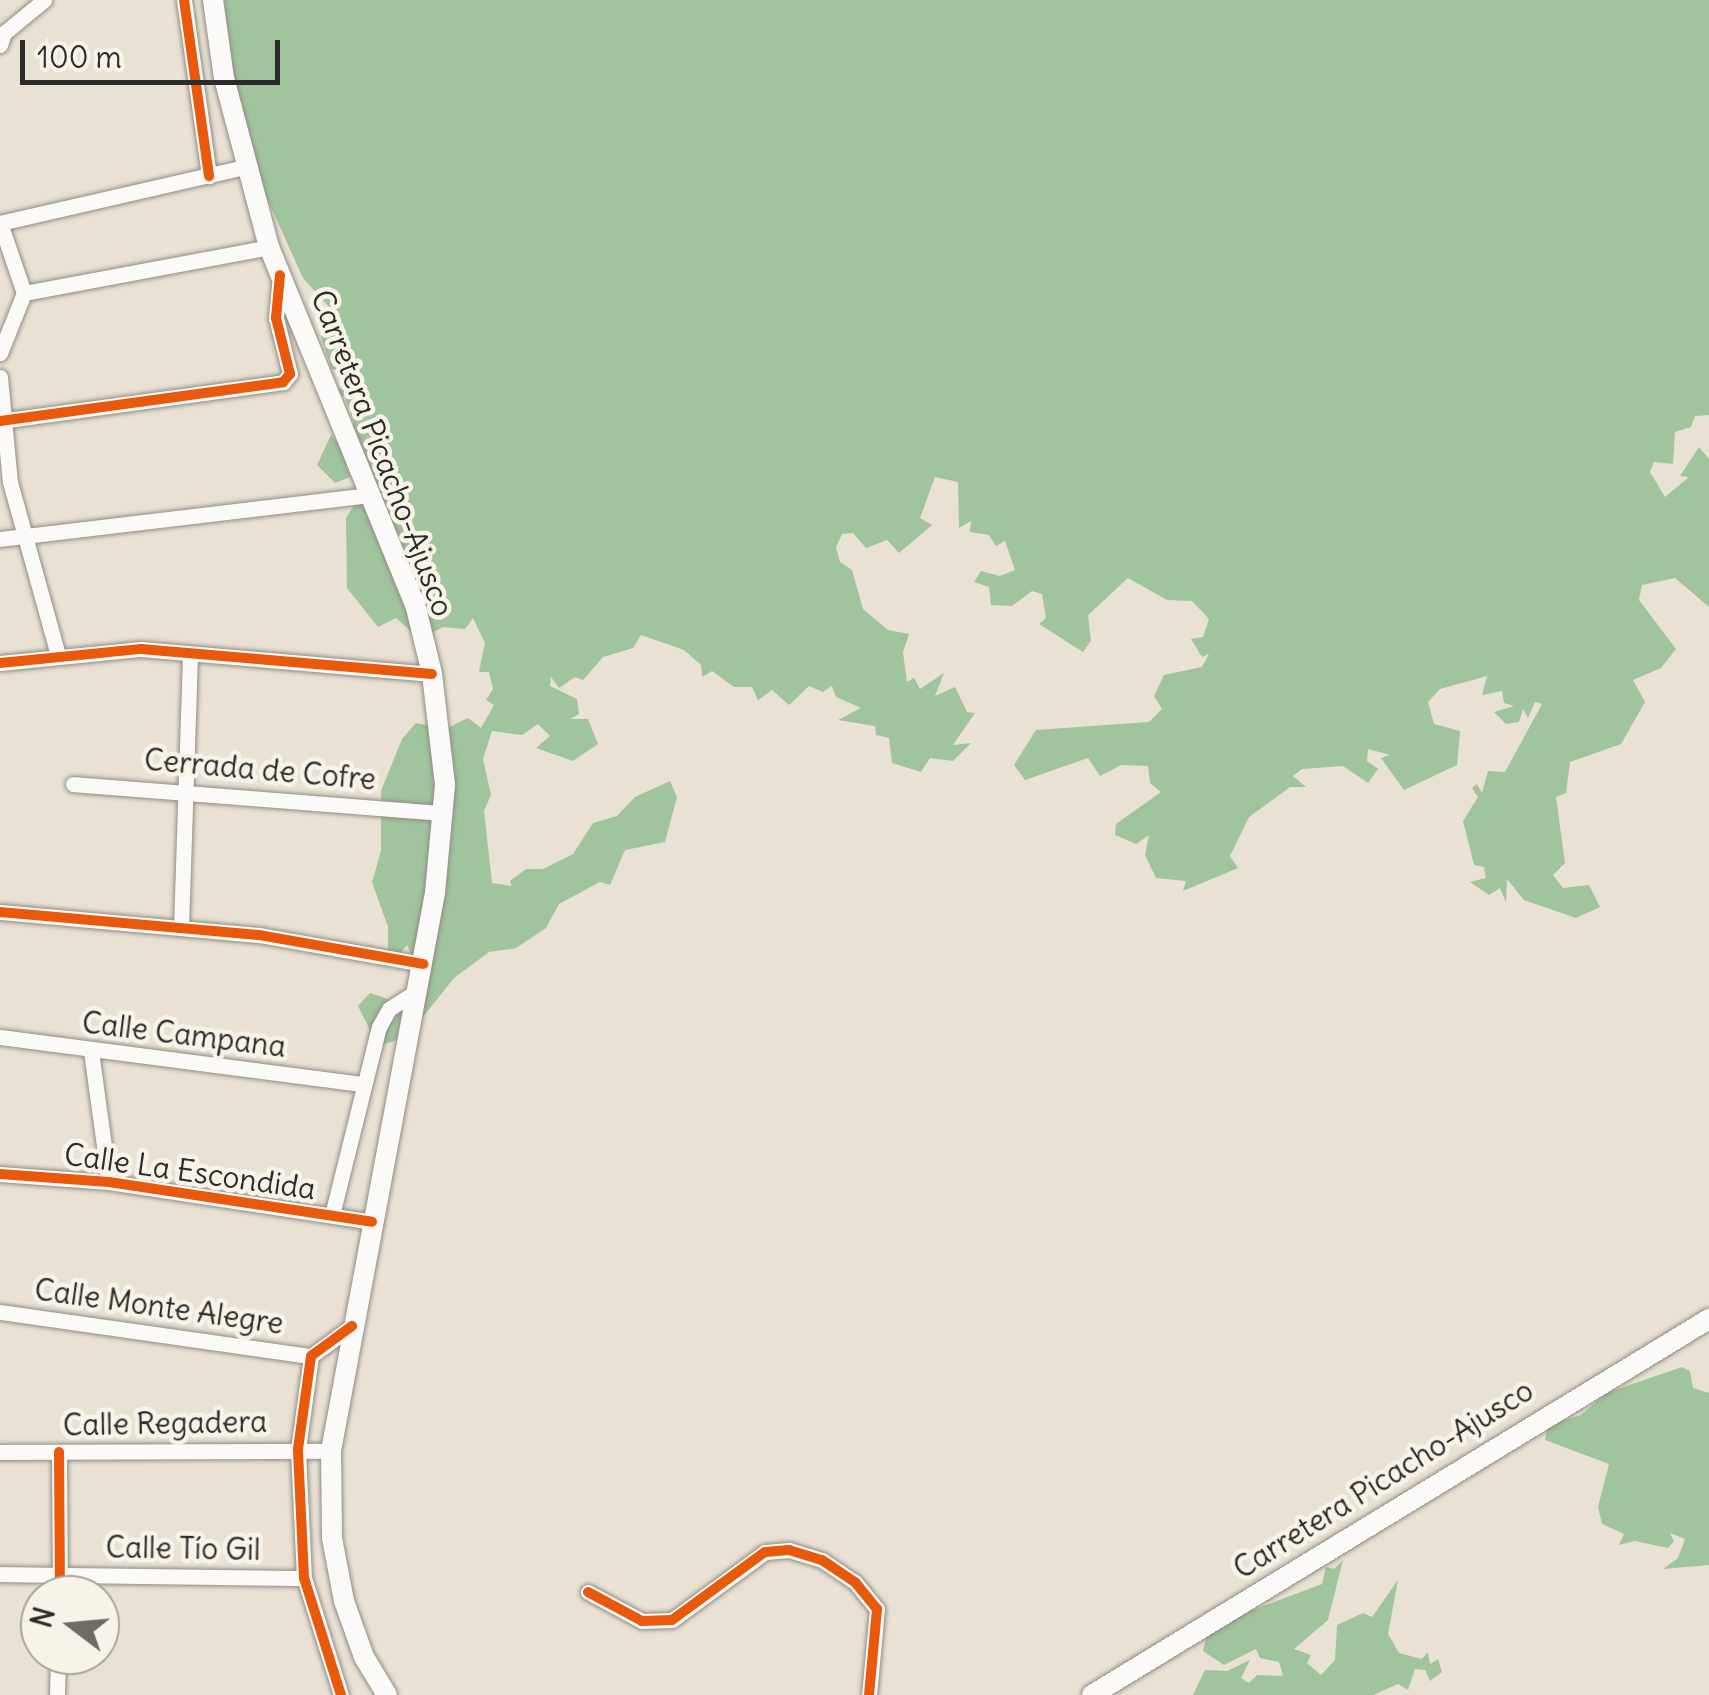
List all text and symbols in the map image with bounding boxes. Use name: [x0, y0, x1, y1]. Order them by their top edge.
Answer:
scale bar: [25, 20, 285, 82]
text: 100 m: [37, 38, 122, 76]
street label: Carretera Picacho-Ajusco: [304, 285, 462, 621]
street label: Cerrada de Cofre: [143, 741, 377, 797]
street label: Calle Campana: [80, 1004, 288, 1064]
street label: Calle La Escondida: [62, 1136, 318, 1206]
street label: Calle Monte Alegre: [32, 1271, 286, 1341]
street label: Carretera Picacho-Ajusco: [1227, 1372, 1539, 1586]
street label: Calle Regadera: [62, 1403, 268, 1443]
street label: Calle Tío Gil: [105, 1529, 261, 1567]
north arrow: [20, 1575, 120, 1675]
text: N: [23, 1603, 63, 1632]

